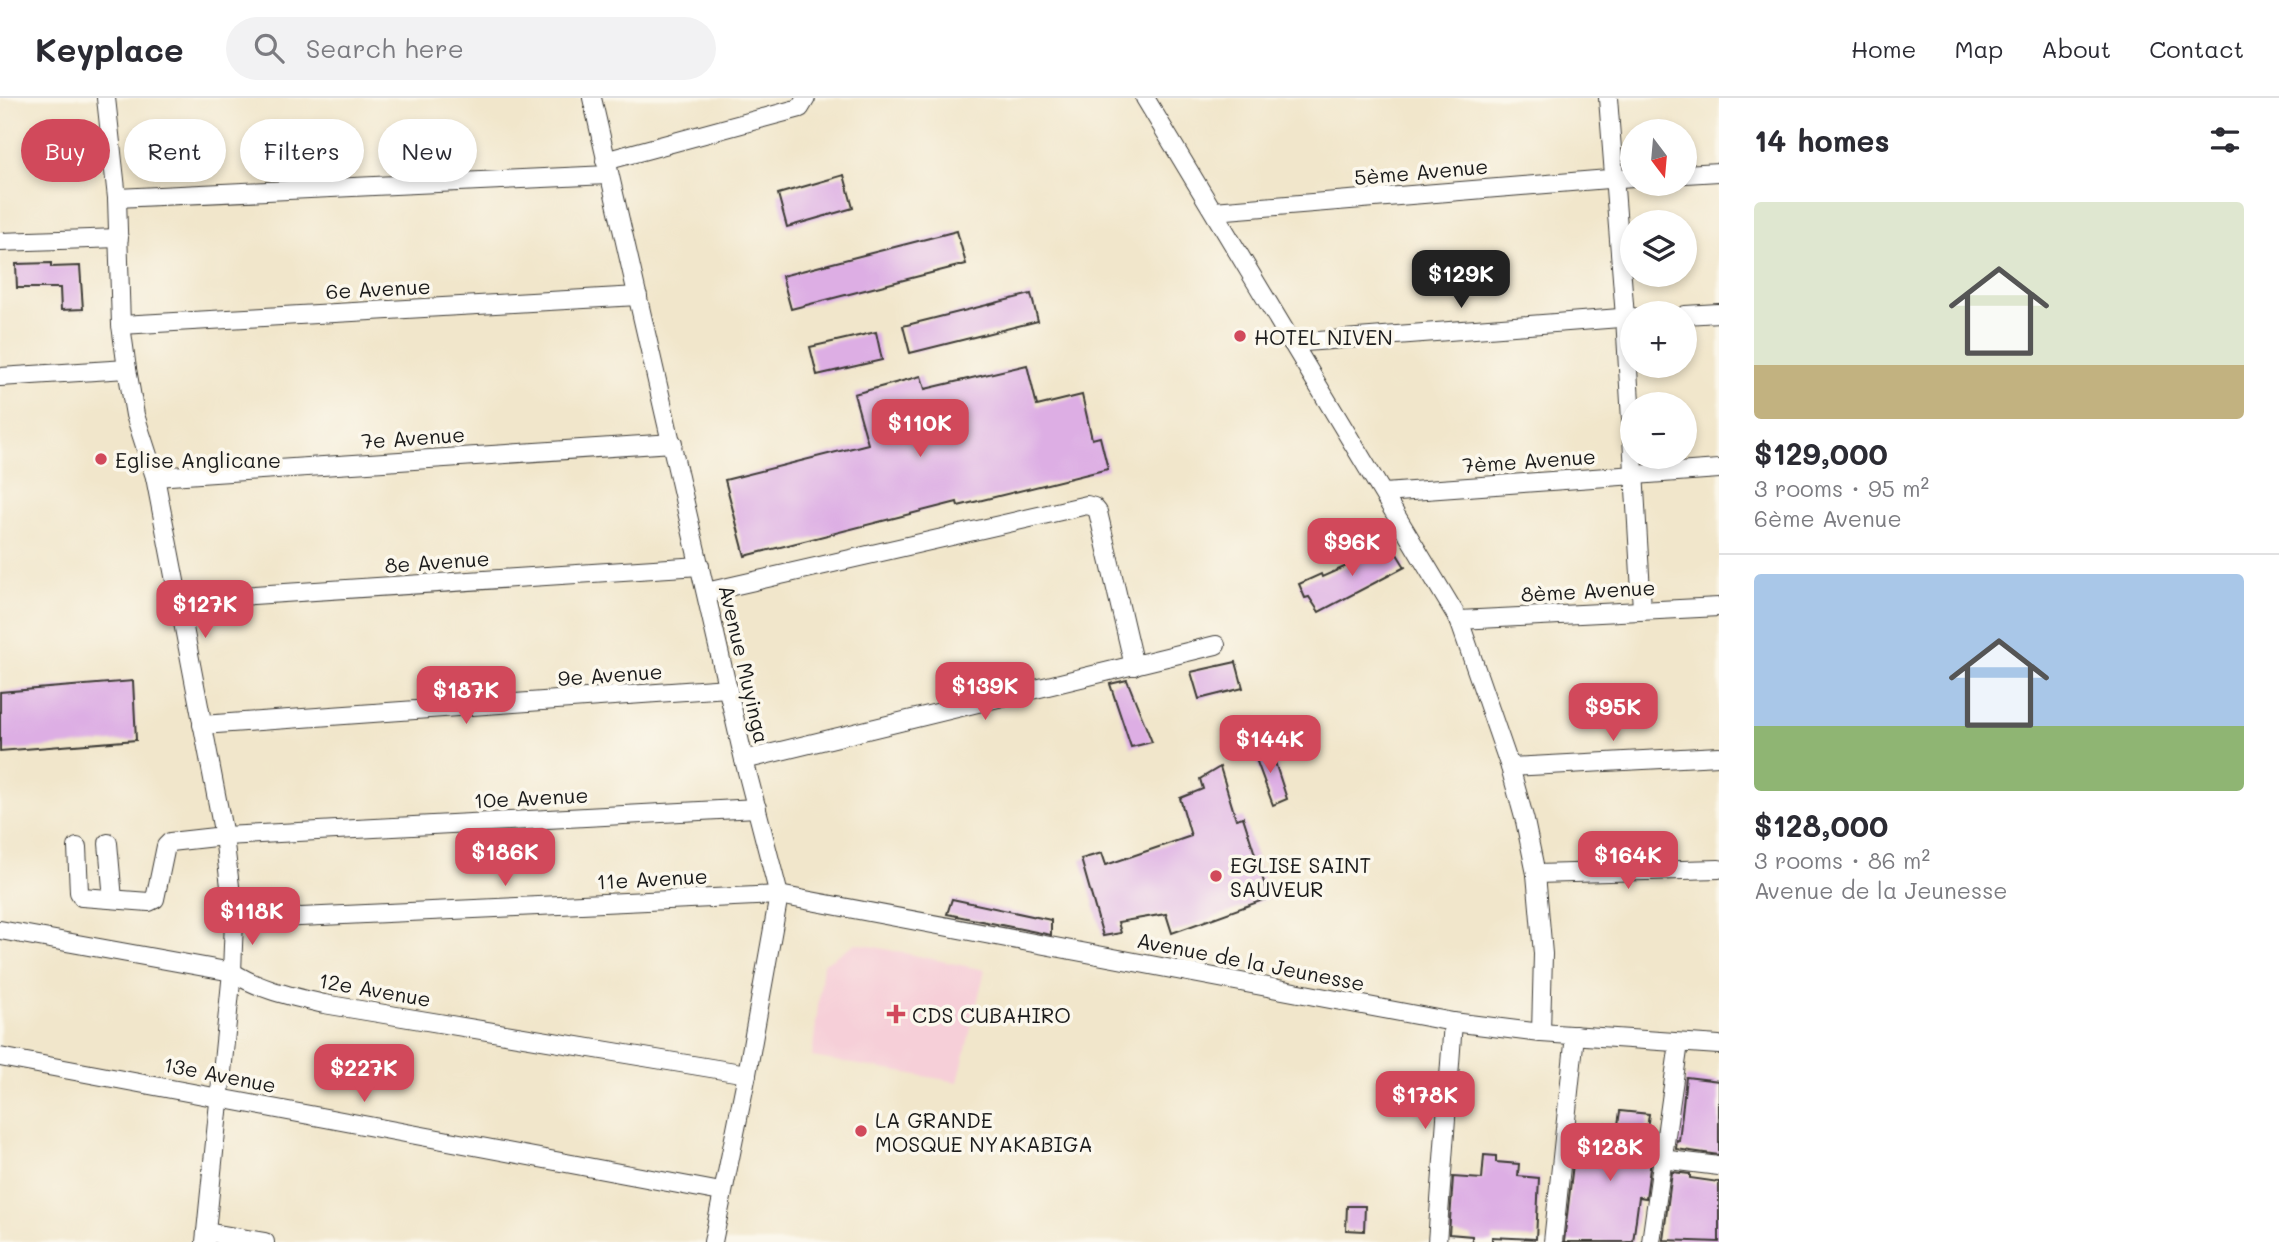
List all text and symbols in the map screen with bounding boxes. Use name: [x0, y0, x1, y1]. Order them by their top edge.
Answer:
search box: [226, 17, 716, 80]
text: Keyplace: [35, 27, 184, 70]
icon: search: [250, 29, 288, 67]
text: Search here: [306, 31, 464, 65]
text: Home: [1851, 33, 1916, 64]
text: Map: [1954, 33, 2003, 64]
text: About: [2041, 33, 2111, 64]
text: Contact: [2149, 33, 2244, 64]
chip: Buy: [21, 119, 110, 182]
chip: Rent: [124, 119, 226, 182]
chip: Filters: [240, 119, 364, 182]
chip: New: [378, 119, 477, 182]
north arrow: [1620, 119, 1698, 196]
map controls: [1620, 119, 1697, 469]
text: 14 homes: [1754, 120, 1890, 160]
icon: filters: [2206, 121, 2244, 159]
street label: 5ème Avenue: [1353, 152, 1489, 190]
button: layers: [1620, 210, 1697, 287]
icon: home: [1936, 248, 2062, 374]
pin: $129K: [1412, 250, 1510, 310]
text: $129K: [1428, 258, 1494, 288]
street label: 6e Avenue: [325, 272, 431, 304]
button: +: [1620, 301, 1697, 378]
place label: HOTEL NIVEN: [1254, 323, 1393, 350]
marker: HOTEL NIVEN: [1232, 328, 1248, 344]
button: −: [1620, 392, 1697, 469]
pin: $110K: [871, 400, 969, 459]
text: $110K: [888, 407, 952, 437]
street label: 7e Avenue: [360, 420, 466, 454]
text: $129,000: [1754, 433, 1888, 473]
street label: 7ème Avenue: [1461, 442, 1597, 478]
place label: Eglise Anglicane: [115, 446, 281, 473]
marker: Eglise Anglicane: [93, 451, 109, 467]
text: 3 rooms · 95 m²: [1754, 473, 1929, 503]
text: 6ème Avenue: [1754, 503, 1902, 533]
pin: $96K: [1311, 518, 1393, 578]
text: $96K: [1323, 526, 1381, 556]
street label: 8e Avenue: [384, 544, 490, 578]
street label: 8ème Avenue: [1520, 573, 1656, 607]
pin: $127K: [156, 580, 254, 640]
street label: Avenue Muyinga: [714, 582, 776, 746]
text: $127K: [172, 588, 238, 618]
icon: home: [1936, 620, 2062, 746]
street label: 9e Avenue: [557, 657, 663, 691]
pin: $139K: [936, 662, 1034, 722]
pin: $187K: [417, 666, 515, 726]
text: $139K: [951, 670, 1019, 700]
text: $187K: [433, 674, 499, 704]
pin: $95K: [1572, 684, 1654, 743]
text: $95K: [1585, 691, 1641, 721]
pin: $144K: [1221, 716, 1319, 775]
text: $144K: [1236, 723, 1304, 753]
street label: 10e Avenue: [473, 781, 589, 813]
text: $128,000: [1754, 805, 1888, 845]
pin: $186K: [456, 828, 554, 888]
pin: $164K: [1579, 832, 1677, 891]
text: $186K: [471, 836, 539, 866]
text: $164K: [1594, 839, 1662, 869]
text: 3 rooms · 86 m²: [1754, 845, 1930, 875]
place label: EGLISE SAINT SAUVEUR: [1230, 851, 1371, 902]
street label: 11e Avenue: [596, 862, 708, 894]
marker: EGLISE SAINT SAUVEUR: [1208, 868, 1224, 884]
text: Avenue de la Jeunesse: [1754, 875, 2008, 905]
pin: $118K: [203, 888, 301, 947]
text: $118K: [220, 895, 284, 925]
street label: Avenue de la Jeunesse: [1135, 926, 1367, 996]
street label: 12e Avenue: [317, 966, 433, 1012]
place label: CDS CUBAHIRO: [912, 1001, 1071, 1028]
marker: CDS CUBAHIRO: [886, 1004, 906, 1024]
pin: $227K: [315, 1044, 413, 1104]
street label: 13e Avenue: [161, 1050, 279, 1098]
text: $227K: [330, 1052, 398, 1082]
pin: $178K: [1376, 1072, 1474, 1131]
text: $178K: [1392, 1079, 1458, 1109]
place label: LA GRANDE MOSQUE NYAKABIGA: [875, 1106, 1093, 1157]
marker: LA GRANDE MOSQUE NYAKABIGA: [853, 1123, 869, 1139]
pin: $128K: [1561, 1124, 1659, 1183]
text: $128K: [1577, 1131, 1643, 1161]

